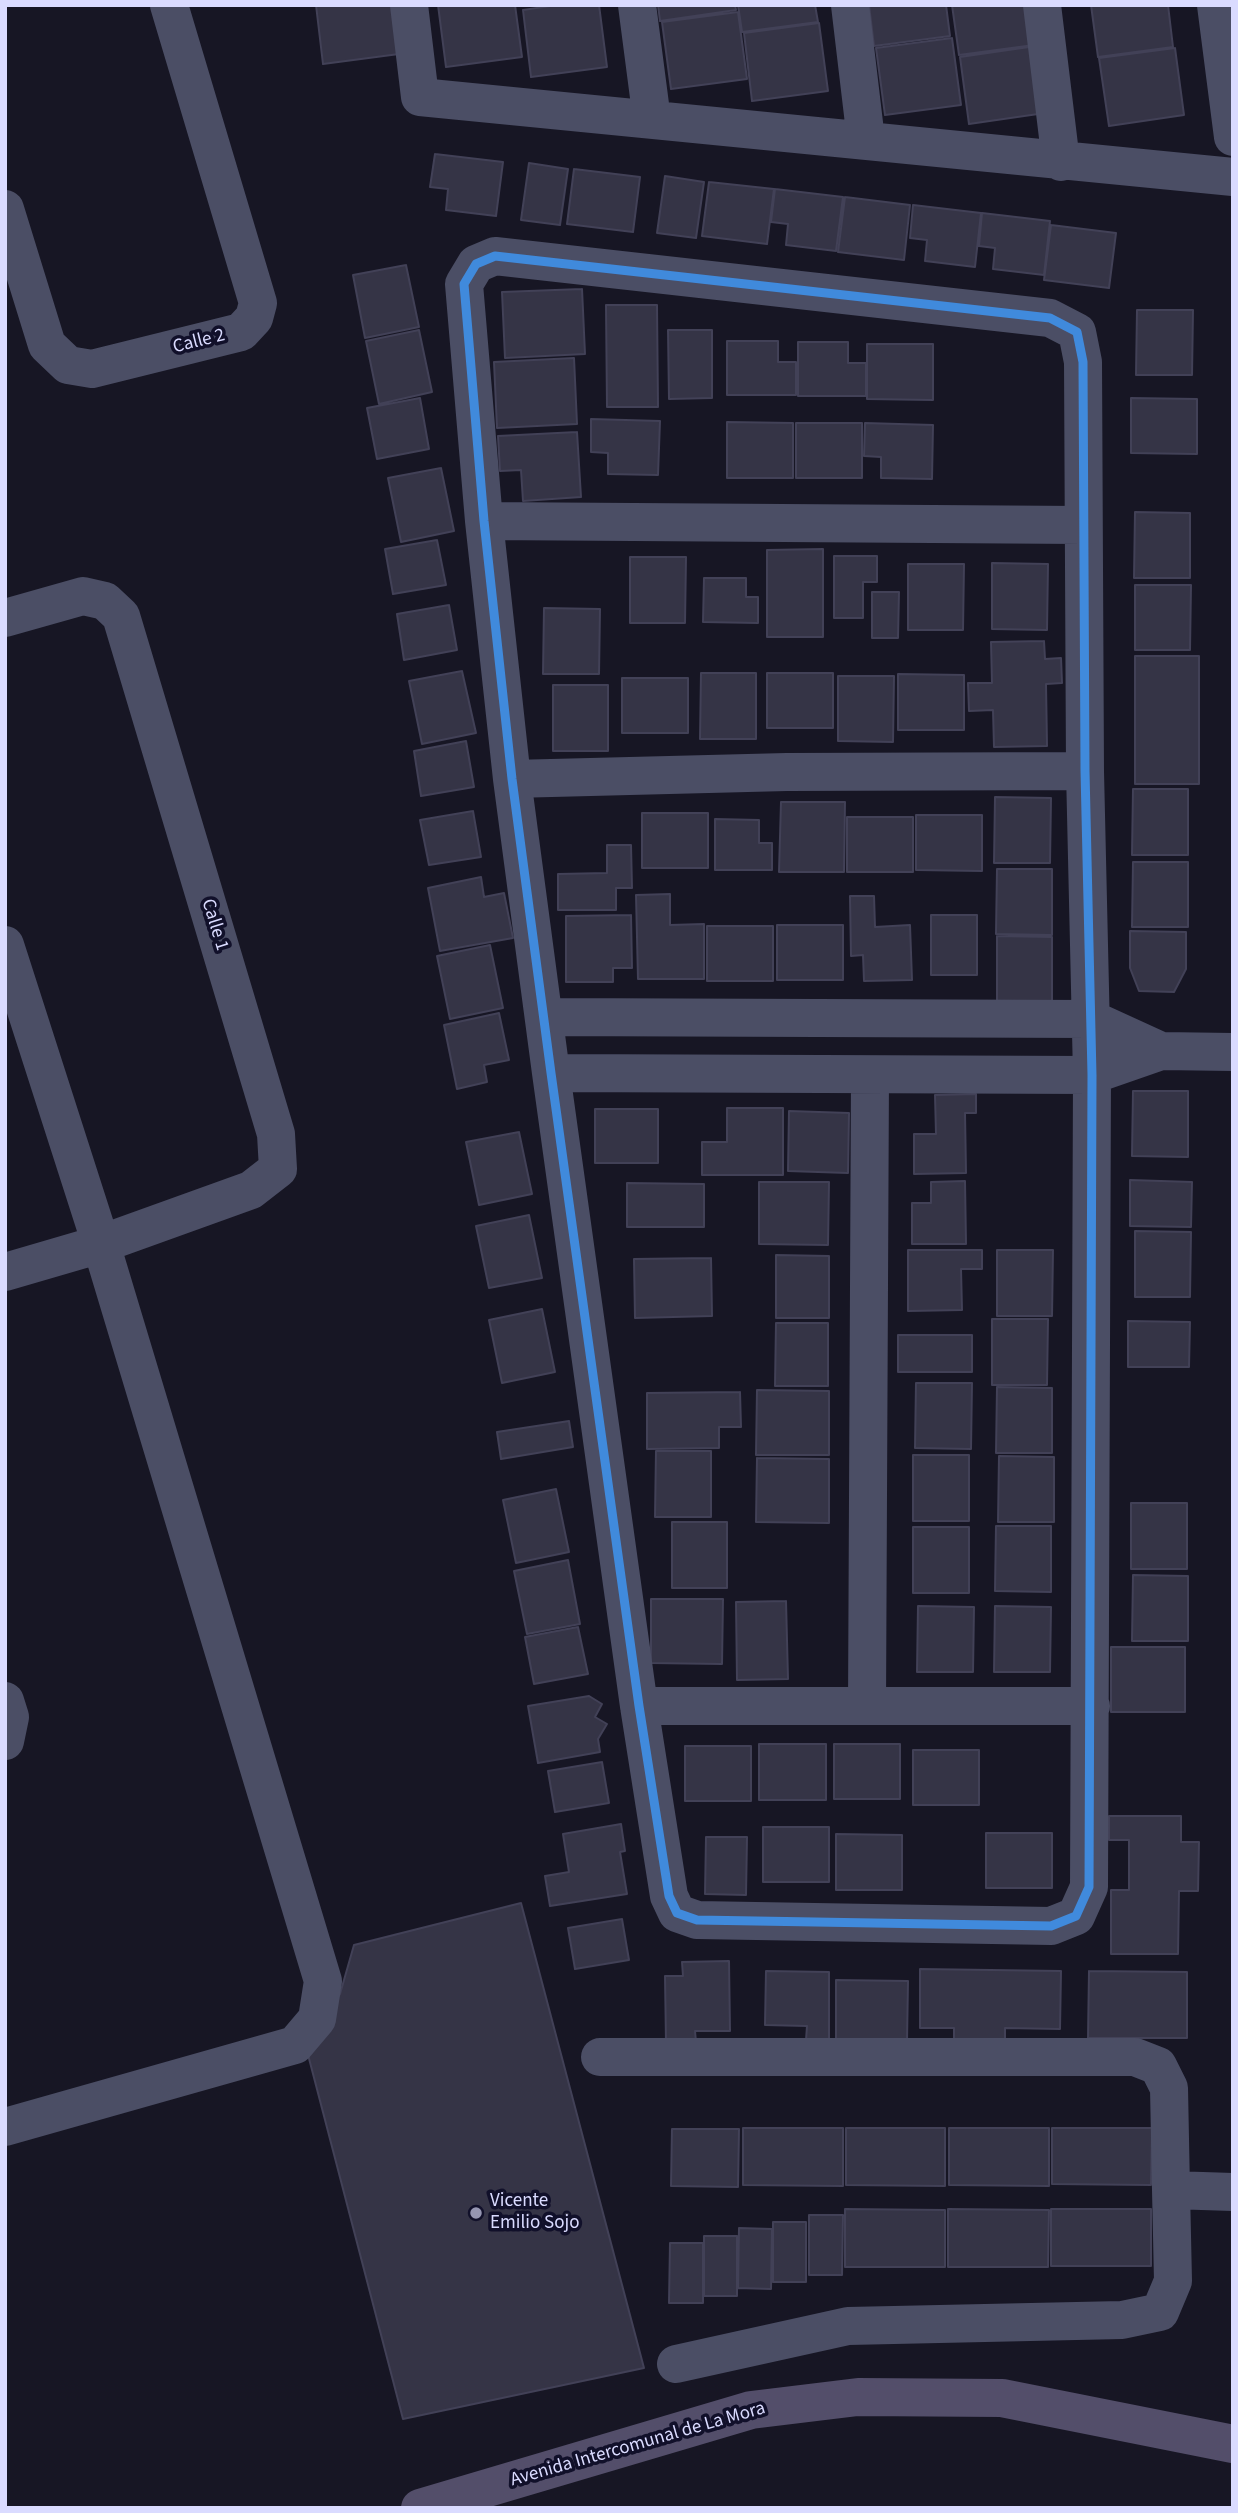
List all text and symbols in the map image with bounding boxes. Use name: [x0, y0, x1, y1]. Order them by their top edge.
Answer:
street label: Calle 2: [171, 325, 227, 359]
street label: Calle 1: [195, 896, 233, 954]
place label: Vicente Emilio Sojo: [490, 2191, 579, 2235]
marker: Vicente Emilio Sojo: [468, 2205, 484, 2221]
street label: Avenida Intercomunal de La Mora: [508, 2398, 768, 2492]

